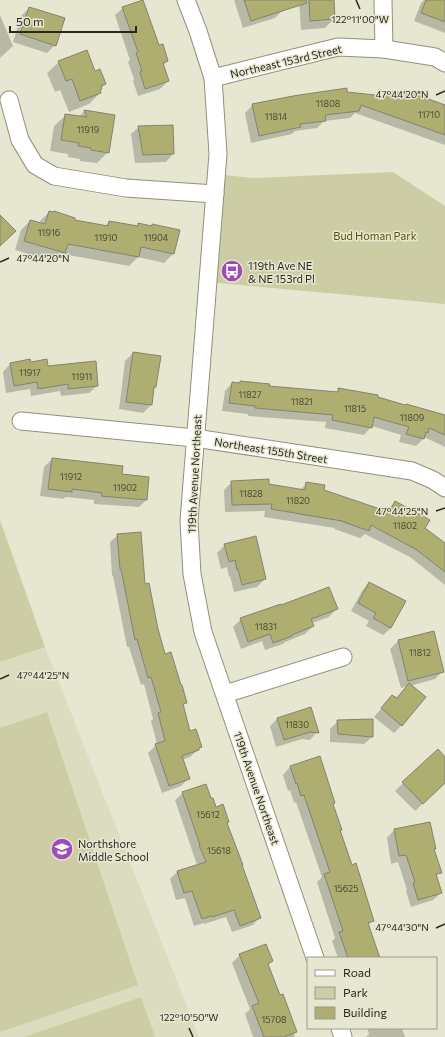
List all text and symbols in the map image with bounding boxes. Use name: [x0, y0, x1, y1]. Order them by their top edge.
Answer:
scale bar: [10, 8, 136, 34]
text: 122°11'00"W: [331, 13, 389, 25]
text: 50 m: [16, 14, 44, 28]
street label: Northeast 153rd Street: [229, 42, 344, 80]
text: 47°44'20"N: [375, 88, 429, 100]
house number: 11808: [316, 98, 340, 109]
house number: 11710: [418, 109, 440, 120]
house number: 11814: [265, 111, 288, 122]
house number: 11919: [77, 124, 99, 135]
house number: 11916: [38, 227, 60, 238]
park label: Bud Homan Park: [333, 229, 417, 242]
house number: 11910: [95, 232, 118, 243]
house number: 11904: [144, 232, 169, 243]
text: 47°44'20"N: [16, 252, 70, 264]
bus stop icon: 119th Ave NE & NE 153rd Pl: [219, 258, 245, 284]
place label: 119th Ave NE & NE 153rd Pl: [248, 259, 315, 285]
house number: 11917: [19, 367, 41, 378]
house number: 11911: [72, 371, 92, 382]
house number: 11827: [239, 389, 262, 400]
house number: 11821: [291, 396, 313, 407]
house number: 11815: [344, 403, 366, 414]
house number: 11809: [400, 412, 424, 423]
street label: 119th Avenue Northeast: [184, 414, 204, 534]
street label: Northeast 155th Street: [213, 435, 329, 465]
house number: 11912: [60, 471, 82, 482]
house number: 11902: [113, 482, 137, 493]
house number: 11828: [239, 488, 263, 499]
house number: 11820: [286, 495, 310, 506]
text: 47°44'25"N: [376, 505, 428, 517]
house number: 11802: [393, 520, 417, 531]
house number: 11831: [255, 621, 277, 632]
house number: 11812: [409, 647, 431, 658]
text: 47°44'25"N: [17, 669, 69, 681]
house number: 11830: [285, 719, 309, 730]
street label: 119th Avenue Northeast: [231, 730, 283, 847]
house number: 15612: [196, 809, 220, 820]
school or university icon: Northshore Middle School: [49, 836, 75, 862]
place label: Northshore Middle School: [78, 837, 149, 863]
house number: 15618: [207, 845, 231, 856]
house number: 15625: [334, 883, 358, 894]
text: 47°44'30"N: [375, 921, 429, 933]
legend: [307, 957, 437, 1029]
text: Road: [343, 965, 371, 979]
text: Park: [343, 985, 369, 999]
text: Building: [343, 1005, 387, 1019]
text: 122°10'50"W: [159, 1011, 219, 1023]
house number: 15708: [261, 1014, 287, 1025]

